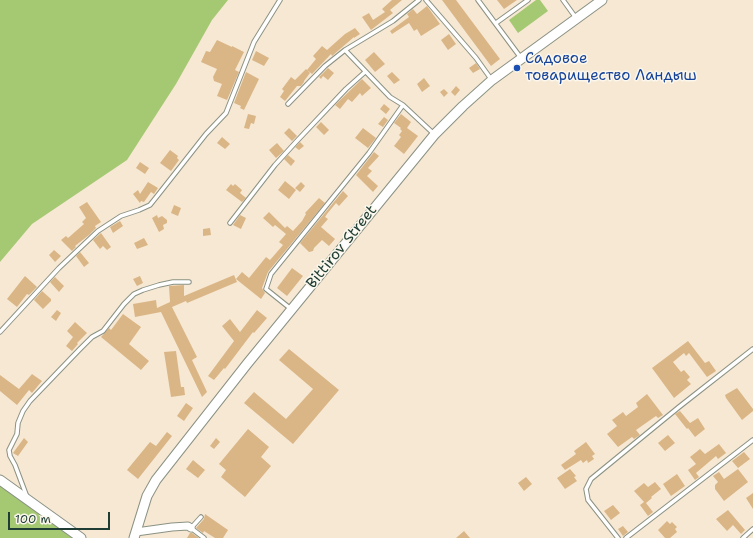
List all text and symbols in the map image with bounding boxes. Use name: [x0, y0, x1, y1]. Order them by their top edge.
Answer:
place label: Садовое товарищество Ландыш: [525, 50, 697, 85]
marker: Садовое товарищество Ландыш: [512, 63, 522, 73]
street label: Bittirov Street: [303, 202, 381, 292]
scale bar: [10, 504, 112, 530]
text: 100 m: [15, 511, 51, 527]

